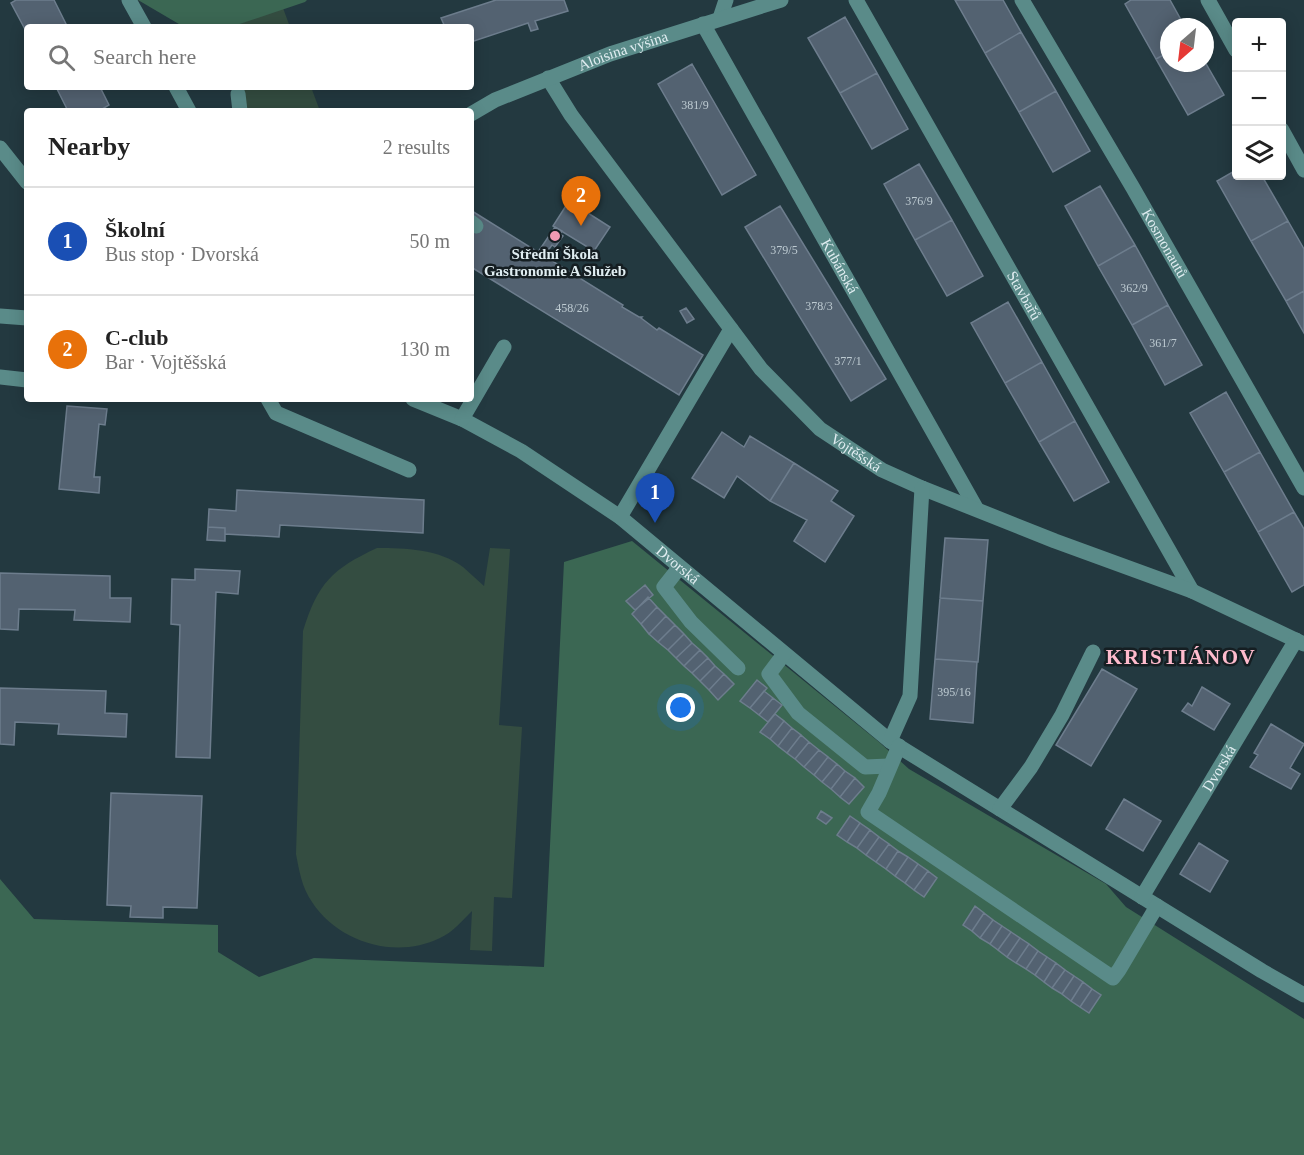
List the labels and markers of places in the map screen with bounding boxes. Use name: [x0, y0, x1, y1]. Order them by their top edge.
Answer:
pin: 2: [562, 176, 600, 226]
marker: Střední Škola Gastronomie A Služeb: [548, 229, 562, 243]
place label: Střední Škola Gastronomie A Služeb: [484, 246, 626, 279]
pin: 1: [636, 474, 674, 523]

